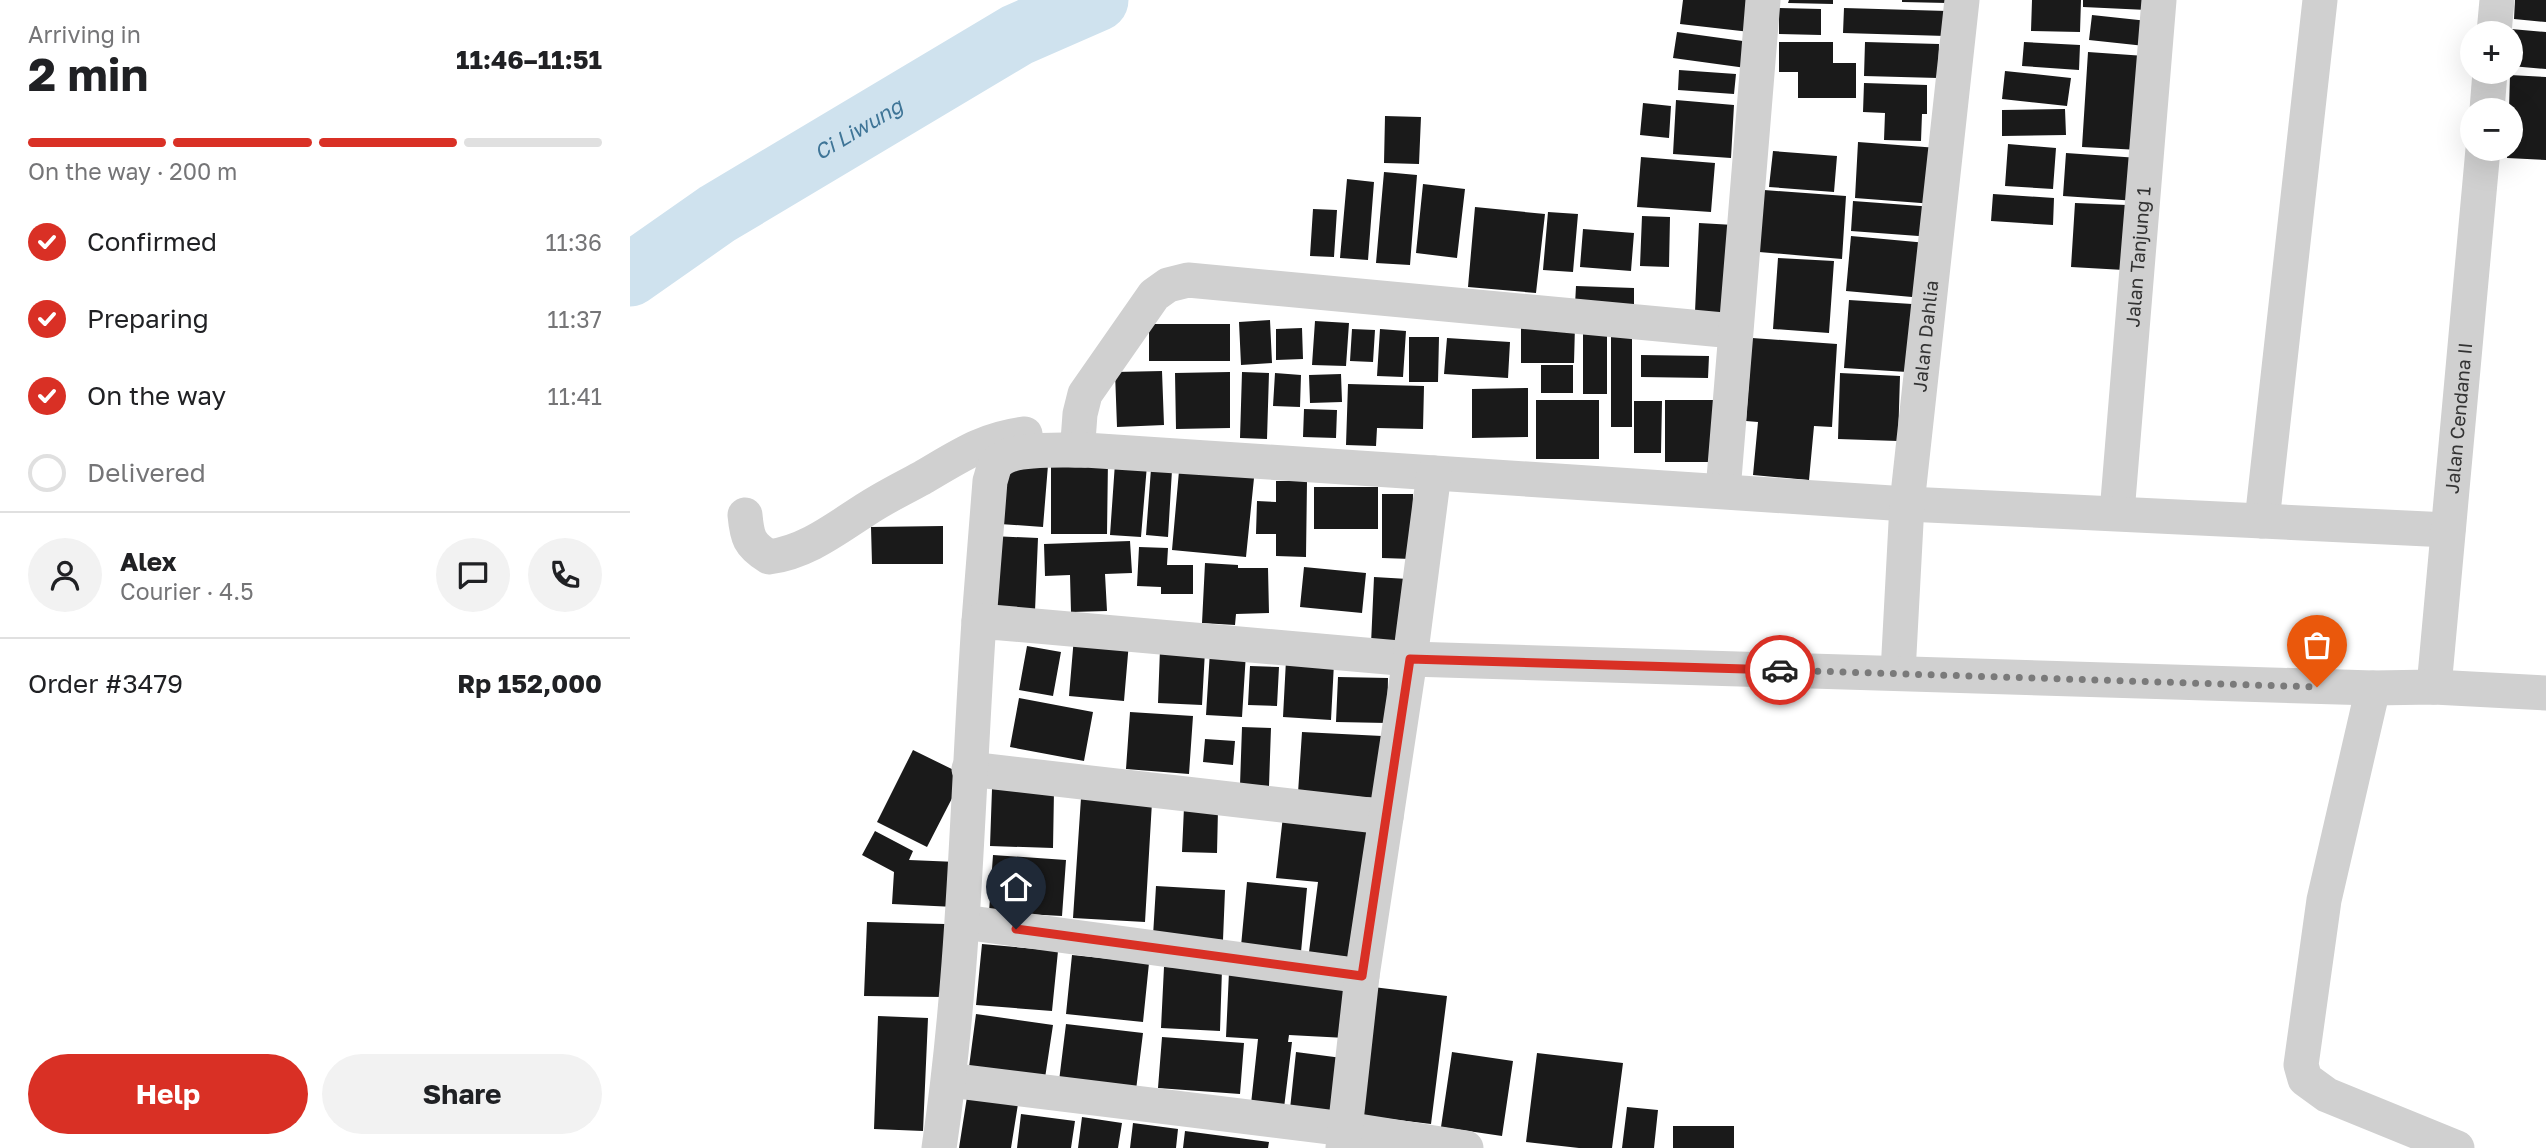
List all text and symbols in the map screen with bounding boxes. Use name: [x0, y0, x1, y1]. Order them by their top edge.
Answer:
text: Arriving in: [28, 20, 141, 48]
map controls: [2460, 21, 2523, 161]
button: +: [2460, 21, 2523, 84]
text: 11:46–11:51: [456, 44, 602, 75]
text: 2 min: [28, 46, 148, 101]
water label: Ci Liwung: [809, 91, 909, 165]
button: −: [2460, 98, 2523, 161]
text: On the way · 200 m: [28, 157, 237, 185]
street label: Jalan Tanjung 1: [2120, 186, 2155, 328]
icon: check: [28, 223, 66, 261]
text: Confirmed: [87, 226, 217, 257]
text: 11:36: [545, 228, 602, 256]
street label: Jalan Dahlia: [1907, 279, 1942, 393]
icon: check: [28, 300, 66, 338]
text: Preparing: [87, 303, 209, 334]
text: 11:37: [547, 305, 602, 333]
street label: Jalan Cendana II: [2440, 341, 2476, 495]
icon: check: [28, 377, 66, 415]
text: On the way: [87, 380, 226, 411]
text: 11:41: [548, 382, 602, 410]
text: Delivered: [87, 457, 206, 488]
button: person: [28, 538, 102, 612]
button: chat: [436, 538, 510, 612]
button: phone: [528, 538, 602, 612]
text: Alex: [120, 546, 177, 577]
text: Courier · 4.5: [120, 577, 253, 605]
pin: [2287, 615, 2347, 687]
icon: bag: [2298, 626, 2336, 664]
courier: [1745, 635, 1815, 705]
icon: car: [1761, 651, 1799, 689]
text: Order #3479: [28, 668, 183, 699]
text: Rp 152,000: [457, 668, 602, 699]
pin: [986, 857, 1046, 929]
icon: home: [997, 868, 1035, 906]
button: Help: [28, 1054, 308, 1134]
button: Share: [322, 1054, 602, 1134]

